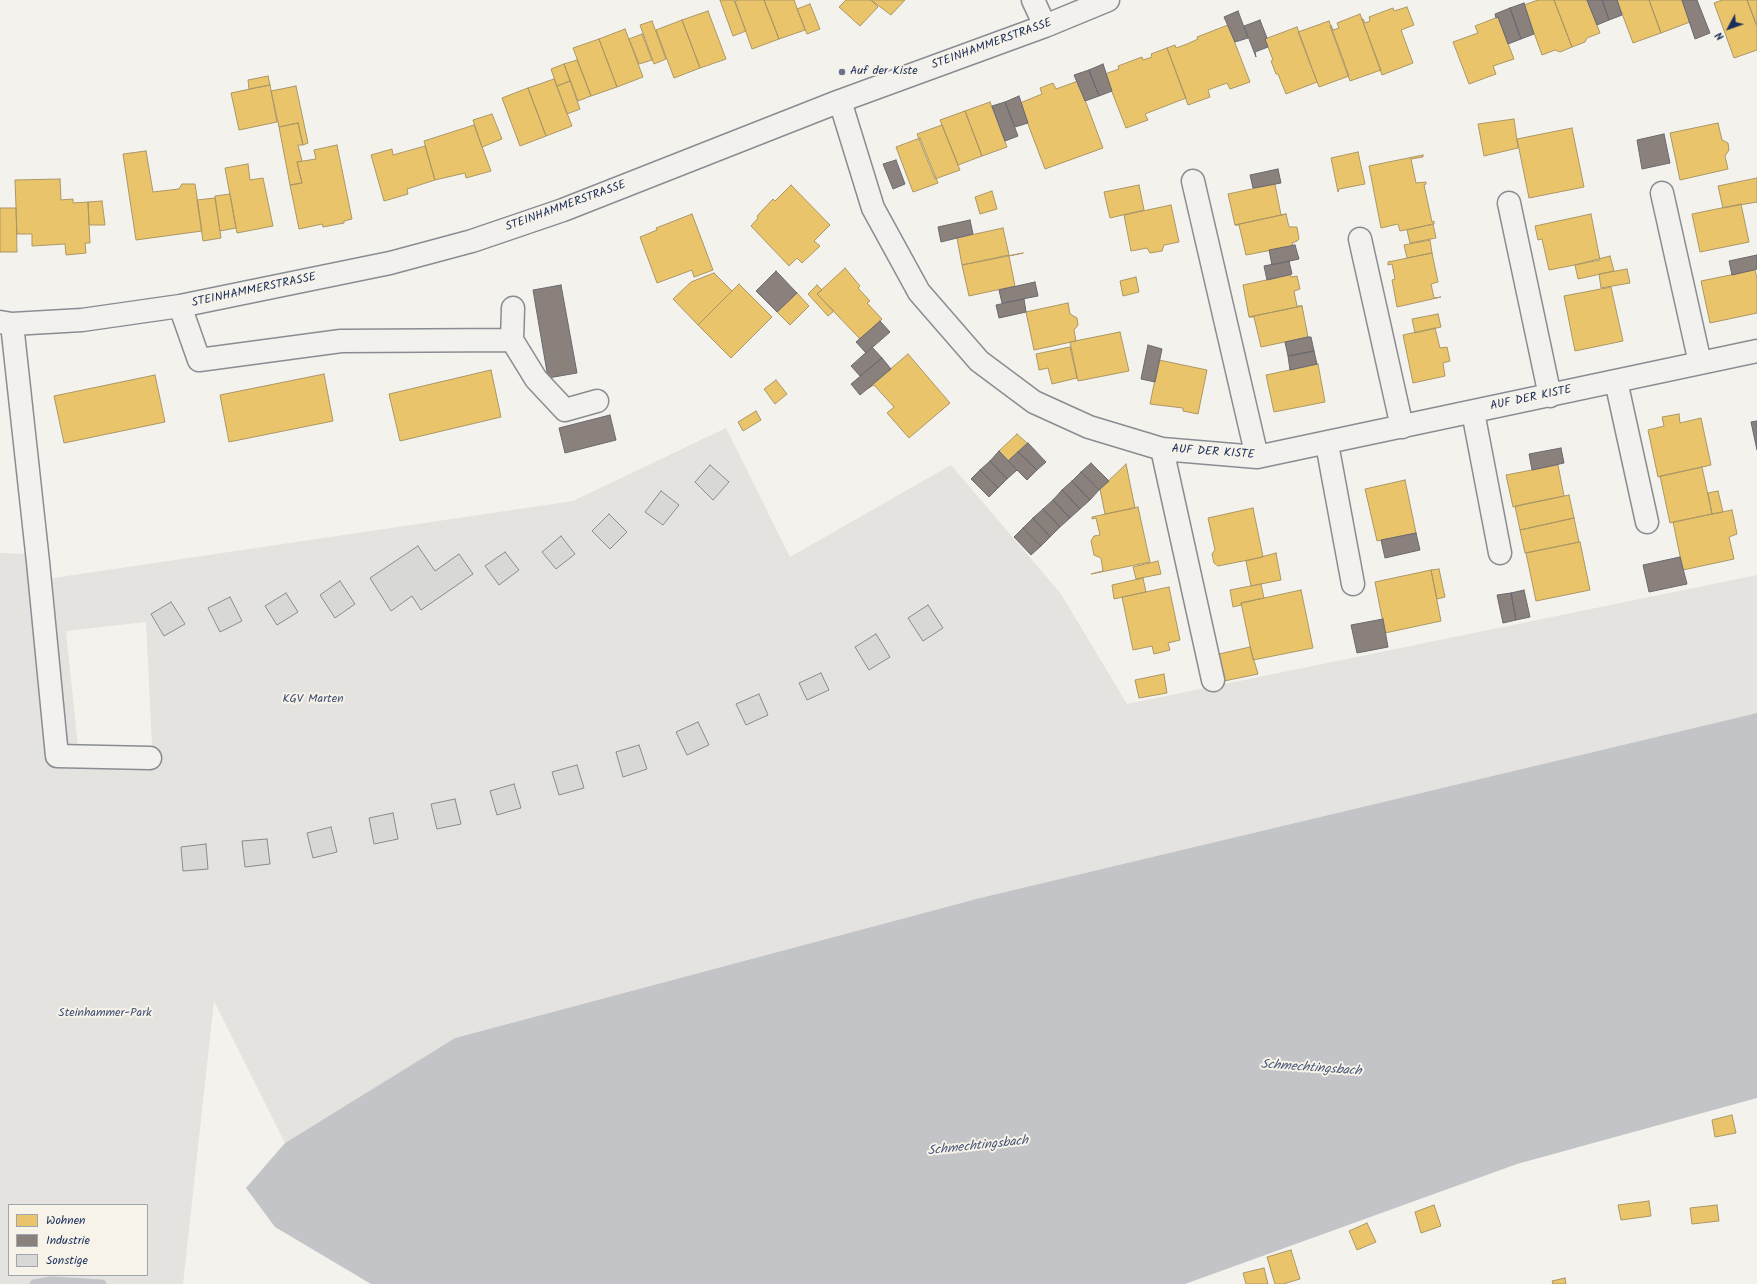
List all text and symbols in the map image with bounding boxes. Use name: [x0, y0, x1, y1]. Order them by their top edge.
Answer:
north arrow: [1709, 8, 1749, 48]
street label: STEINHAMMERSTRASSE: [930, 17, 1054, 73]
text: N: [1711, 27, 1729, 44]
place label: Auf der Kiste: [850, 65, 918, 79]
marker: Auf der Kiste: [837, 67, 847, 77]
street label: STEINHAMMERSTRASSE: [504, 179, 628, 235]
street label: STEINHAMMERSTRASSE: [190, 271, 318, 311]
street label: AUF DER KISTE: [1489, 383, 1573, 415]
street label: AUF DER KISTE: [1171, 443, 1255, 463]
park label: KGV Marten: [282, 693, 344, 707]
park label: Steinhammer-Park: [58, 1007, 152, 1021]
water label: Schmechtingsbach: [1260, 1058, 1362, 1080]
water label: Schmechtingsbach: [927, 1134, 1029, 1160]
legend: [8, 1204, 148, 1276]
text: Wohnen: [46, 1211, 85, 1230]
text: Industrie: [46, 1231, 90, 1250]
text: Sonstige: [46, 1251, 88, 1270]

